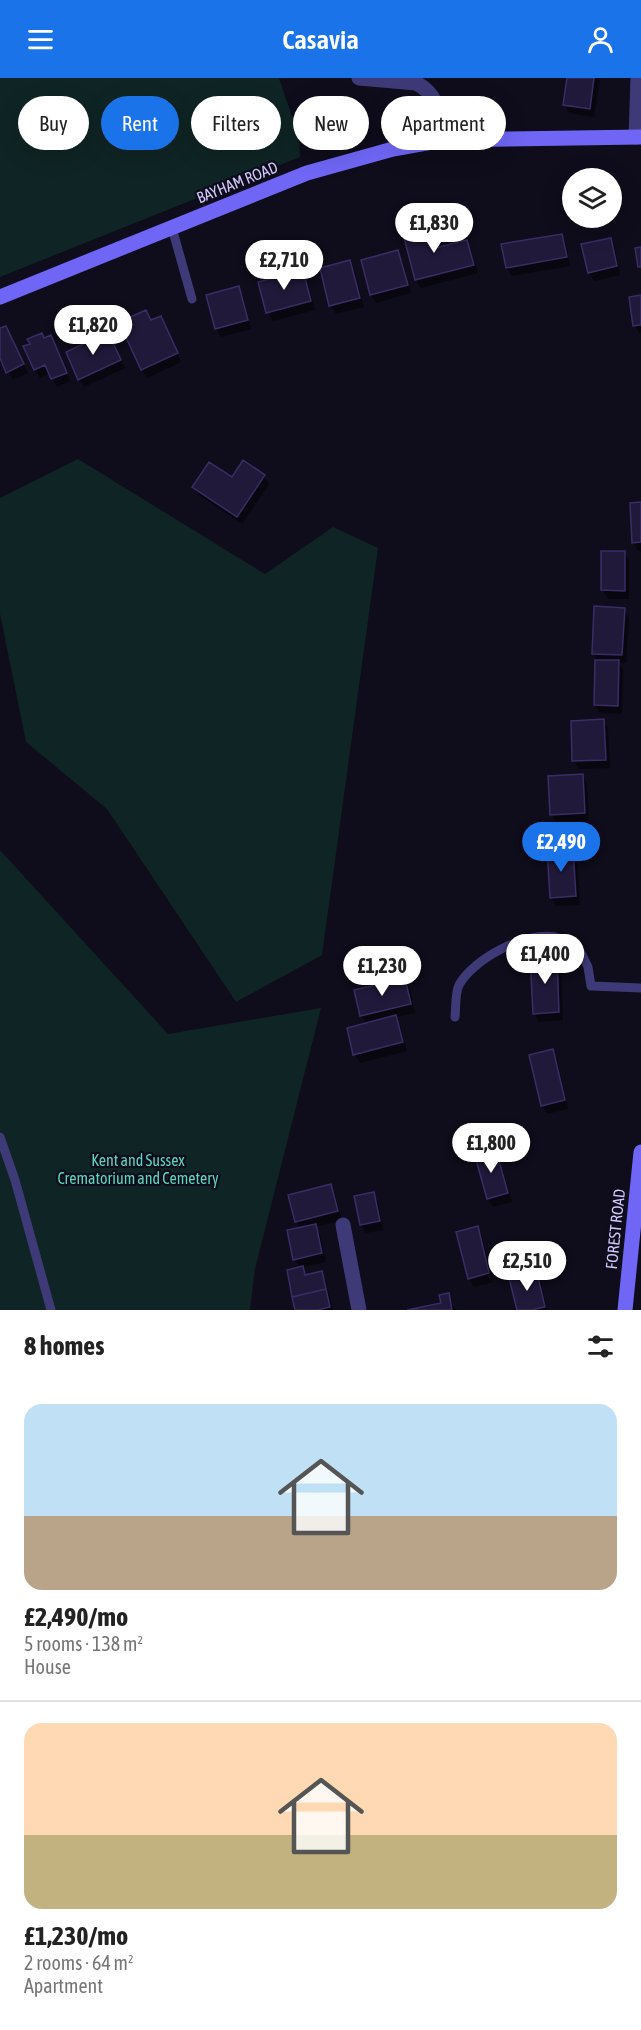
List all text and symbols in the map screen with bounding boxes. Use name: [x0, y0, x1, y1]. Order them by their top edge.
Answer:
icon: menu: [24, 23, 57, 56]
icon: person: [584, 23, 617, 56]
text: Casavia: [282, 24, 359, 55]
chip: Buy: [18, 96, 89, 150]
chip: Rent: [101, 96, 179, 150]
chip: Filters: [191, 96, 281, 150]
chip: New: [293, 96, 369, 150]
chip: Apartment: [381, 96, 506, 150]
street label: BAYHAM ROAD: [194, 158, 280, 206]
map controls: [562, 168, 622, 228]
button: layers: [562, 168, 622, 228]
pin: £1,830: [385, 203, 483, 254]
text: £1,830: [409, 211, 459, 234]
pin: £2,710: [235, 240, 333, 291]
text: £2,710: [259, 248, 309, 271]
pin: £1,820: [44, 305, 142, 356]
text: £1,820: [68, 313, 118, 336]
pin: £2,490: [512, 822, 610, 873]
text: £2,490: [536, 830, 586, 853]
pin: £1,400: [496, 934, 594, 985]
text: £1,400: [520, 942, 570, 965]
pin: £1,230: [333, 946, 431, 997]
text: £1,230: [357, 954, 407, 977]
pin: £1,800: [442, 1123, 540, 1174]
text: £1,800: [466, 1131, 516, 1154]
park label: Kent and Sussex Crematorium and Cemetery: [57, 1151, 219, 1188]
street label: FOREST ROAD: [602, 1188, 628, 1270]
pin: £2,510: [478, 1241, 576, 1292]
text: £2,510: [502, 1249, 552, 1272]
icon: filters: [584, 1330, 617, 1363]
text: 8 homes: [24, 1331, 104, 1361]
icon: home: [267, 1443, 375, 1551]
text: £2,490/mo: [24, 1602, 128, 1632]
text: 5 rooms · 138 m²: [24, 1632, 143, 1655]
text: House: [24, 1655, 71, 1678]
icon: home: [267, 1762, 375, 1870]
text: £1,230/mo: [24, 1921, 128, 1951]
text: 2 rooms · 64 m²: [24, 1951, 134, 1974]
text: Apartment: [24, 1974, 103, 1997]

